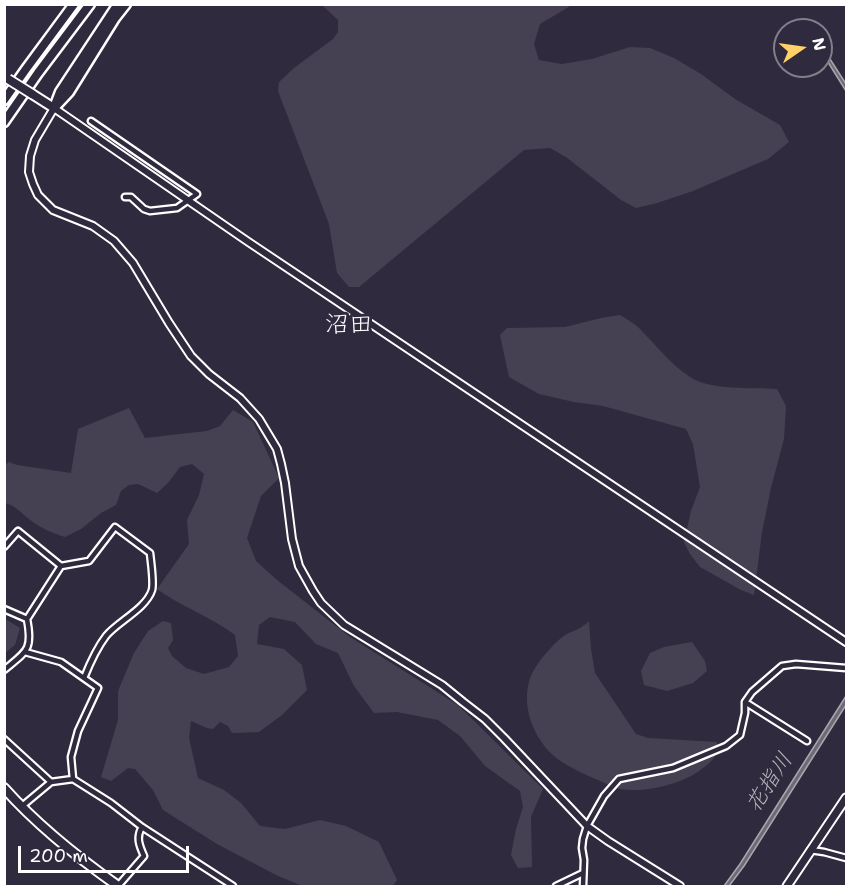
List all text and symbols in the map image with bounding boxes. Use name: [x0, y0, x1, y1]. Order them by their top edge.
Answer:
north arrow: [773, 18, 833, 78]
text: N: [807, 36, 831, 53]
district label: 沼田: [325, 312, 373, 340]
water label: 花指川: [741, 748, 799, 818]
scale bar: [21, 834, 192, 872]
text: 200 m: [29, 844, 88, 868]

